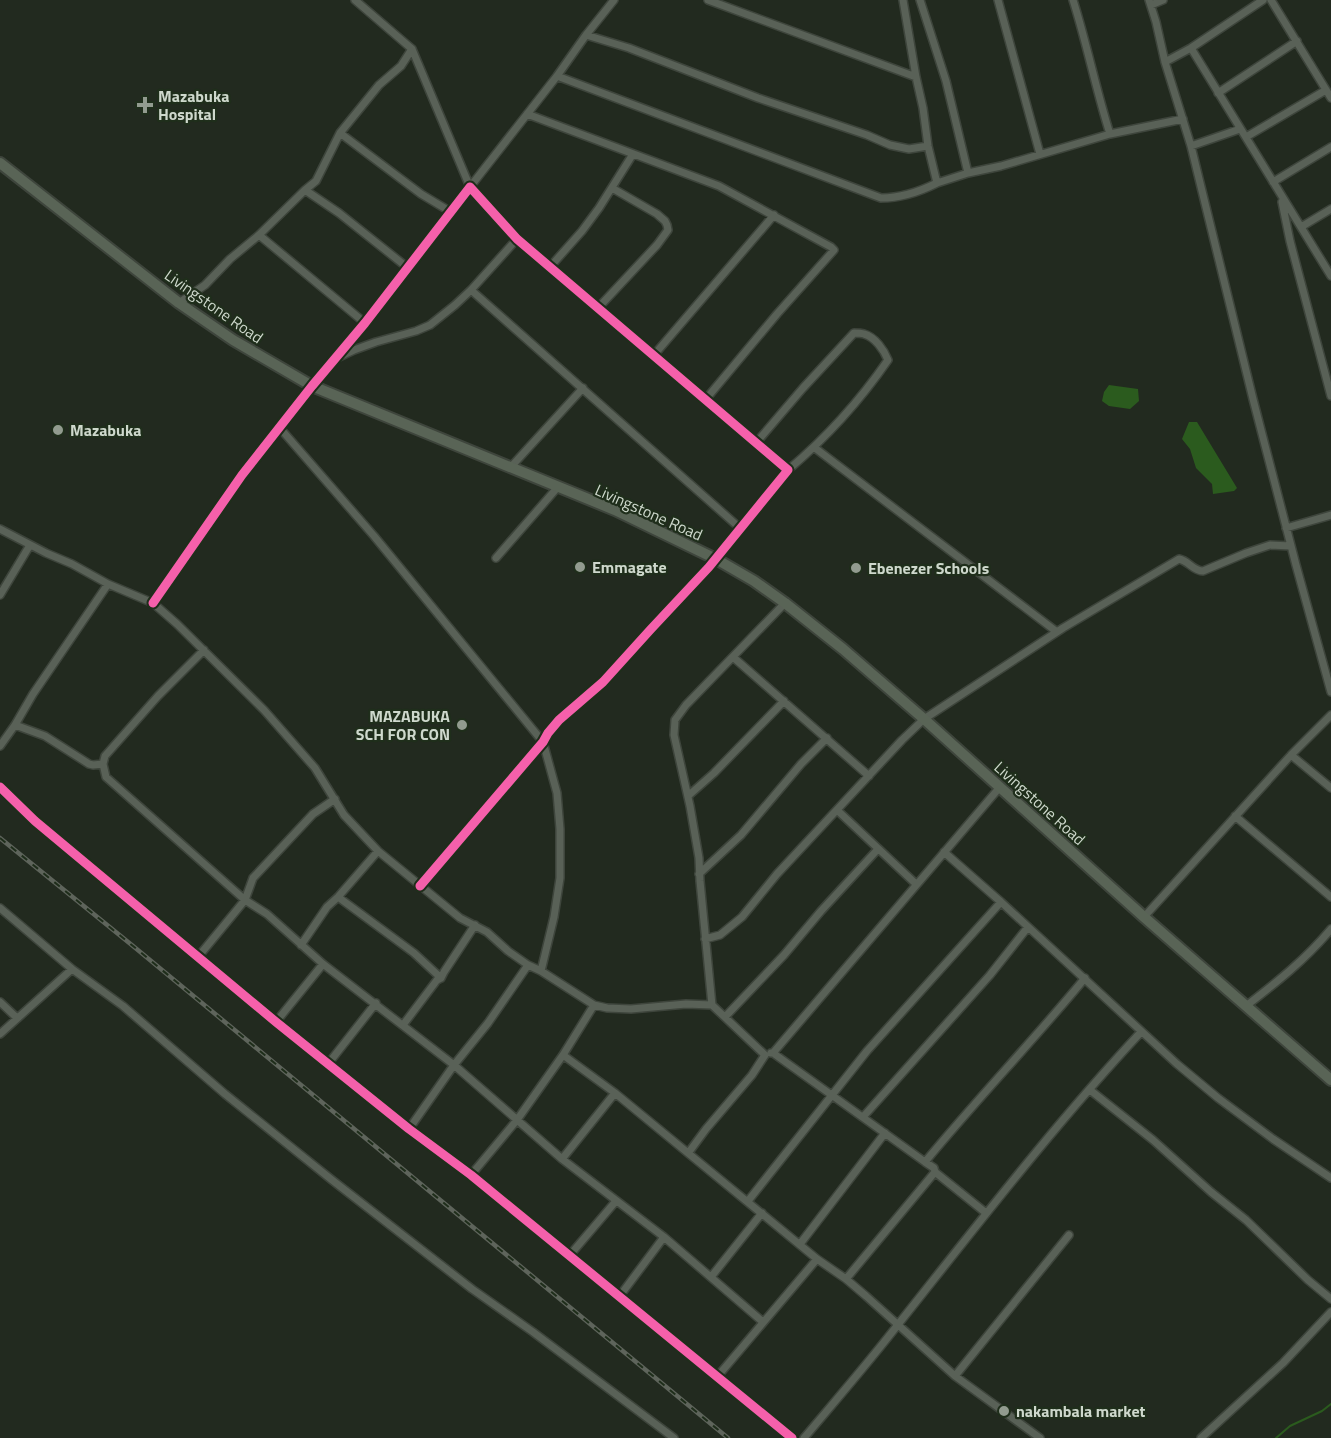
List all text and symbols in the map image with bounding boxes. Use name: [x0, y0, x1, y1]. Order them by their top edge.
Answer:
place label: Mazabuka Hospital: [158, 84, 229, 126]
marker: Mazabuka Hospital: [136, 96, 154, 114]
street label: Livingstone Road: [160, 263, 268, 349]
place label: Mazabuka: [70, 418, 141, 442]
marker: Mazabuka: [51, 423, 65, 437]
street label: Livingstone Road: [591, 478, 707, 546]
place label: Emmagate: [592, 555, 667, 579]
place label: Ebenezer Schools: [868, 556, 989, 580]
marker: Emmagate: [573, 560, 587, 574]
marker: Ebenezer Schools: [849, 561, 863, 575]
place label: MAZABUKA SCH FOR CON: [356, 704, 450, 746]
marker: MAZABUKA SCH FOR CON: [455, 718, 469, 732]
street label: Livingstone Road: [989, 755, 1091, 851]
place label: nakambala market: [1016, 1399, 1146, 1423]
marker: nakambala market: [997, 1404, 1011, 1418]

